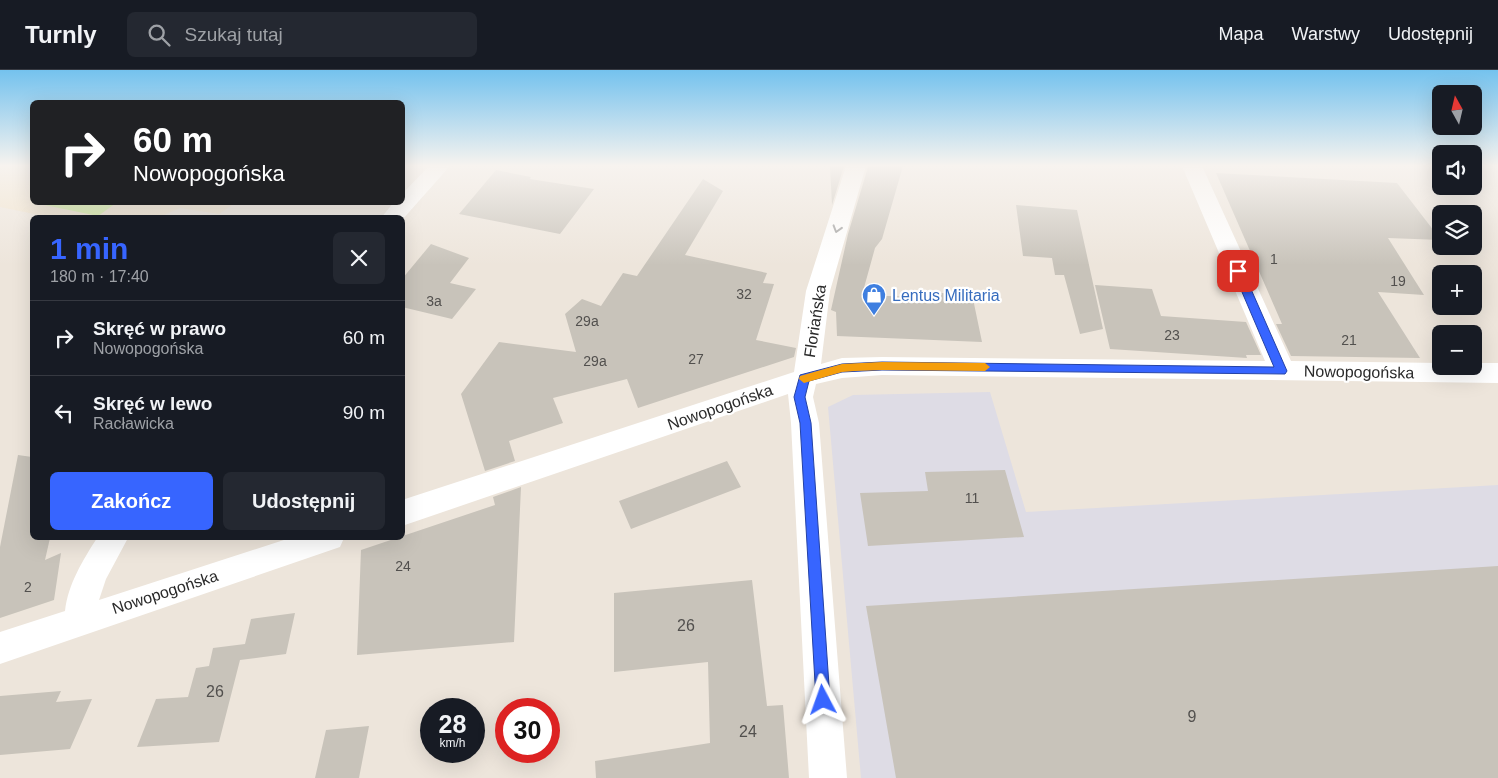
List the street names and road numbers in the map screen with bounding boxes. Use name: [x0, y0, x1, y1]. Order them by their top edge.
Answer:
street label: Floriańska: [801, 283, 829, 359]
street label: Nowopogońska: [1304, 363, 1414, 381]
street label: Nowopogońska: [665, 381, 775, 433]
street label: Nowopogońska: [110, 567, 220, 617]

